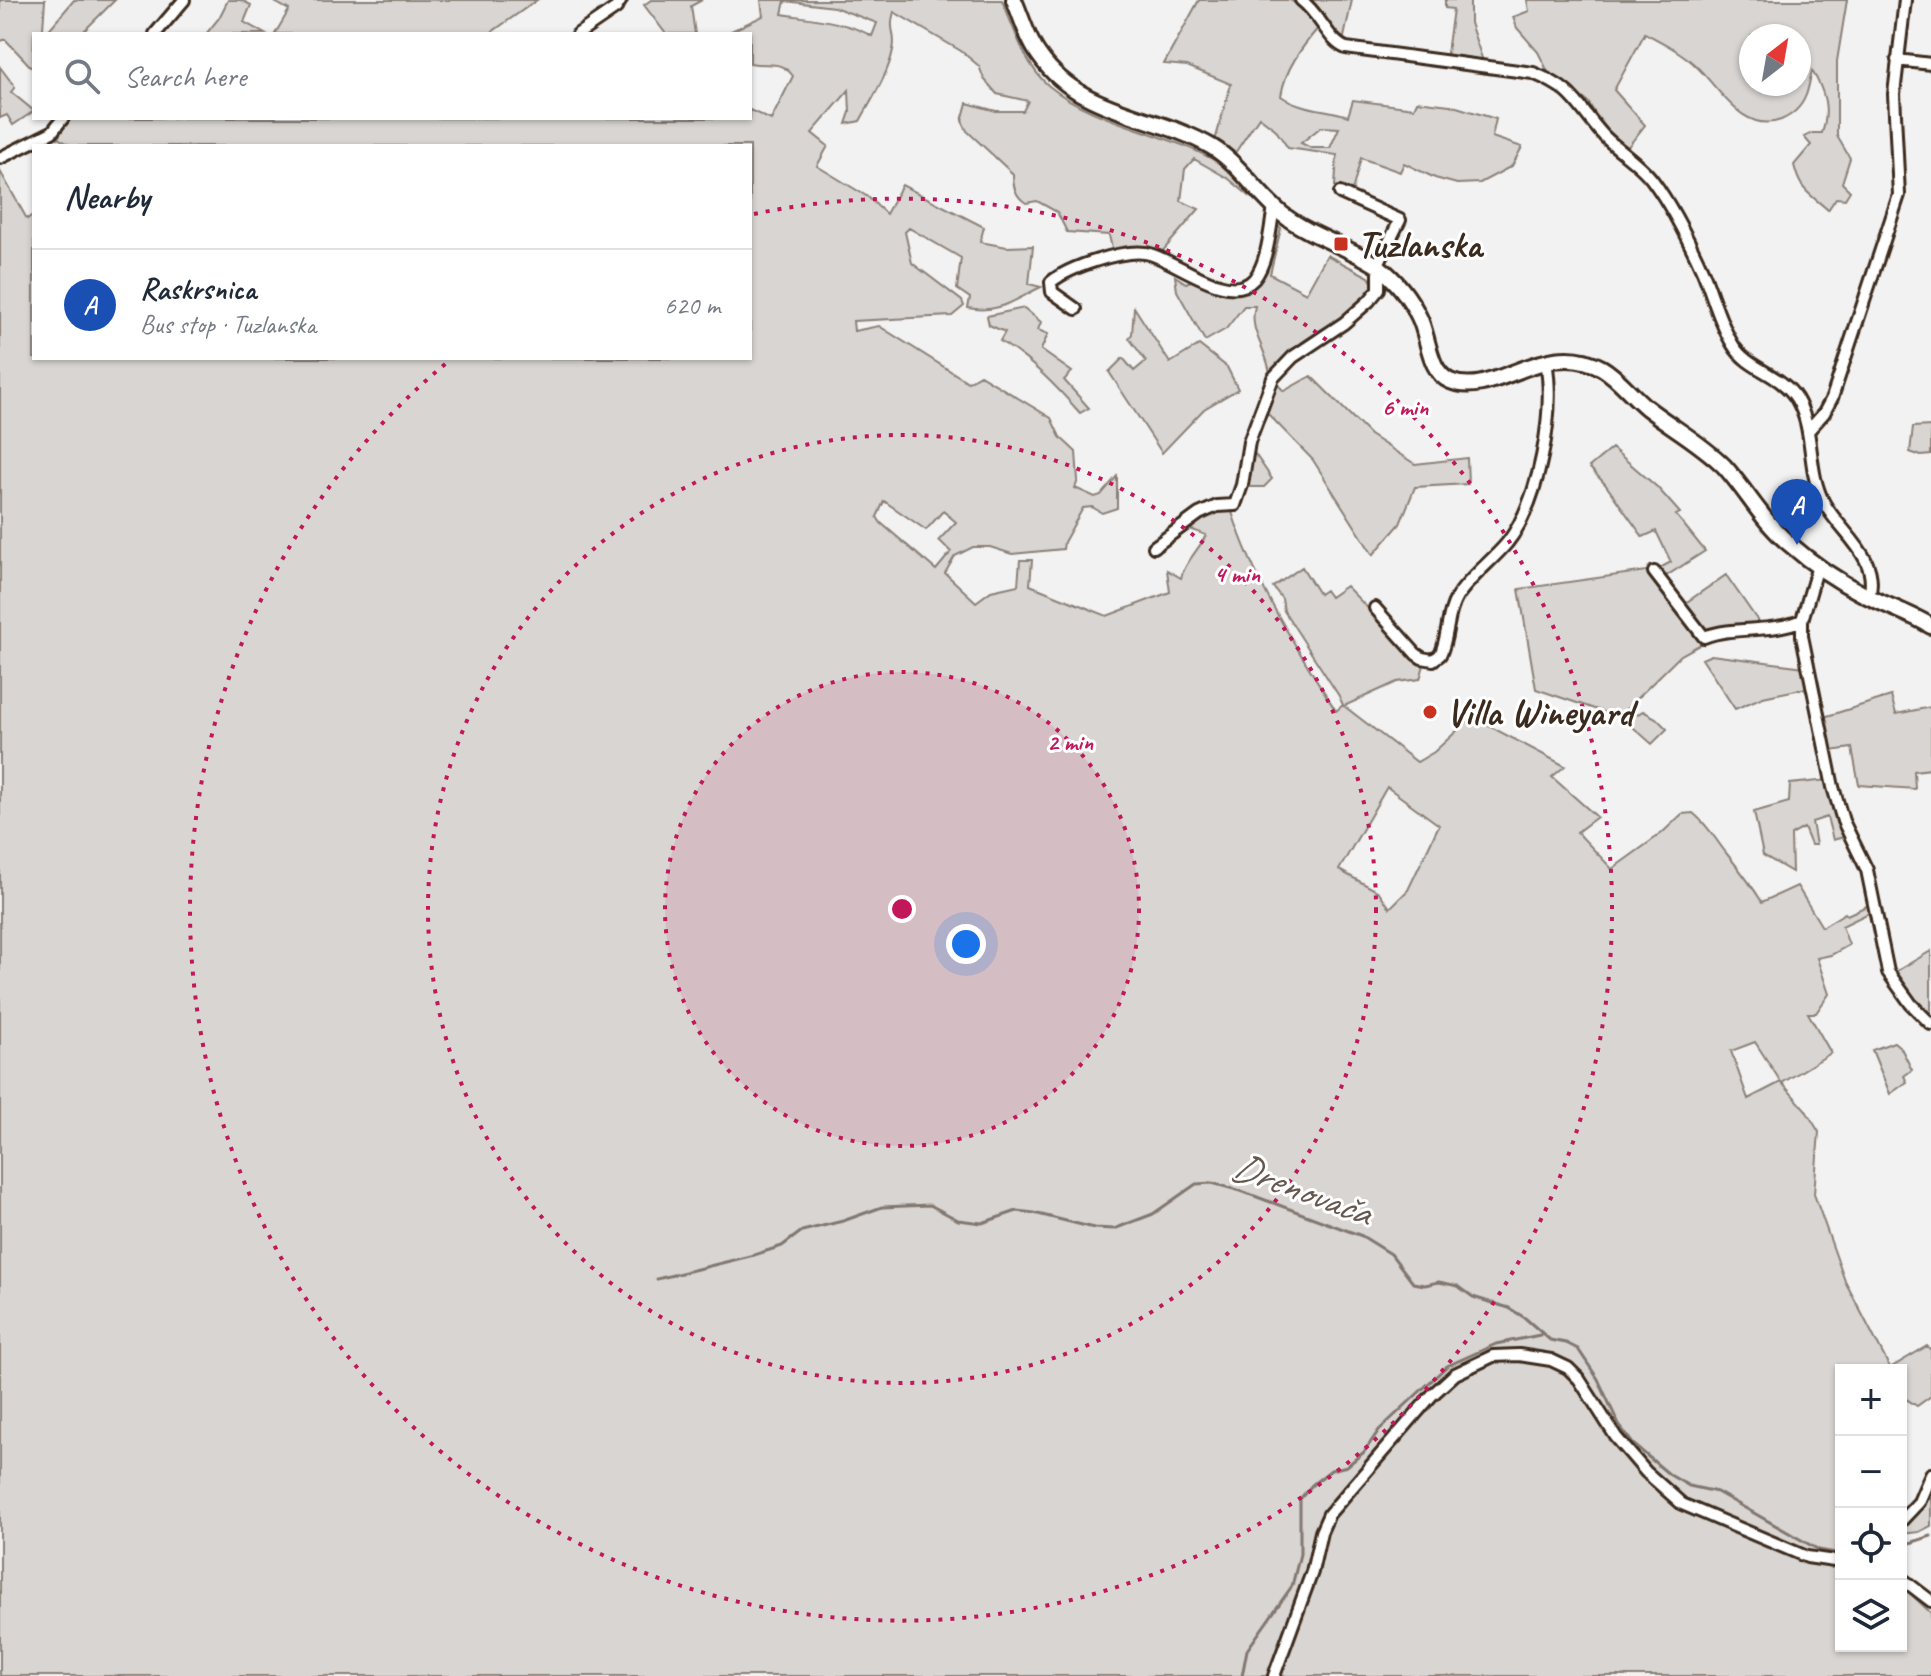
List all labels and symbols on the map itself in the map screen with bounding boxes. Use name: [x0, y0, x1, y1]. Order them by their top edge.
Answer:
north arrow: [1739, 24, 1811, 96]
place label: Tuzlanska: [1357, 221, 1484, 268]
marker: Tuzlanska: [1332, 235, 1350, 253]
text: 6 min: [1382, 392, 1429, 422]
pin: A: [1771, 479, 1823, 545]
text: 4 min: [1214, 559, 1261, 589]
place label: Villa Wineyard: [1446, 689, 1640, 736]
marker: Villa Wineyard: [1421, 703, 1439, 721]
text: 2 min: [1047, 727, 1094, 757]
centre of rings: [888, 895, 916, 923]
your location: [946, 924, 986, 964]
water label: Drenovača: [1225, 1141, 1381, 1238]

